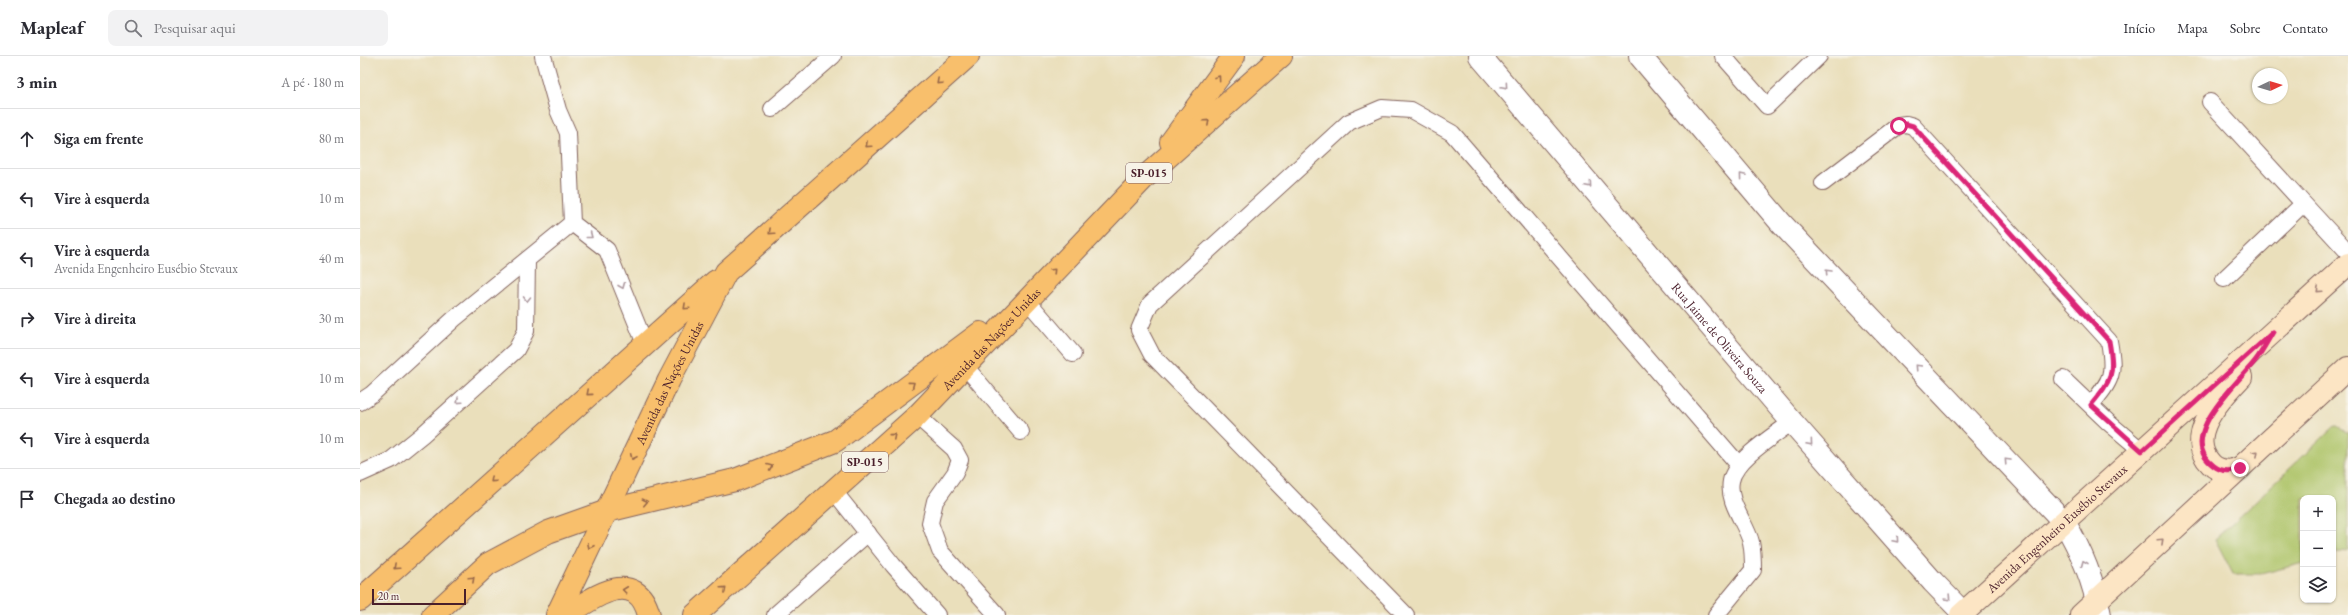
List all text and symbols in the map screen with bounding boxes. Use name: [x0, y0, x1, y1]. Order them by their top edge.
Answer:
search box: [108, 10, 388, 46]
text: Mapleaf: [20, 15, 84, 40]
icon: search: [122, 17, 144, 39]
text: Pesquisar aqui: [154, 18, 236, 37]
text: Início: [2123, 19, 2155, 37]
text: Mapa: [2177, 19, 2208, 37]
text: Sobre: [2230, 19, 2260, 37]
text: Contato: [2282, 19, 2328, 37]
north arrow: [2252, 68, 2288, 104]
text: 3 min: [16, 71, 57, 93]
text: A pé · 180 m: [281, 74, 344, 91]
one-way arrow: [1213, 75, 1220, 82]
one-way arrow: [936, 77, 944, 85]
one-way arrow: [1500, 81, 1507, 88]
route start: [1890, 117, 1908, 135]
one-way arrow: [1202, 120, 1209, 127]
icon: ahead: [16, 128, 38, 150]
text: Siga em frente: [54, 129, 143, 148]
text: 80 m: [319, 130, 344, 147]
one-way arrow: [865, 140, 873, 148]
road number: SP-015: [1126, 163, 1172, 183]
one-way arrow: [1739, 173, 1746, 180]
one-way arrow: [1585, 180, 1592, 187]
icon: left: [16, 188, 38, 210]
text: Vire à esquerda: [54, 189, 150, 208]
text: 10 m: [319, 190, 344, 207]
one-way arrow: [769, 227, 776, 234]
one-way arrow: [585, 231, 592, 238]
text: Vire à esquerda: [54, 241, 150, 260]
icon: left: [16, 248, 38, 270]
text: 40 m: [319, 250, 344, 267]
text: Avenida Engenheiro Eusébio Stevaux: [54, 260, 238, 277]
one-way arrow: [1049, 268, 1056, 276]
one-way arrow: [1826, 269, 1833, 277]
street label: Rua Jaime de Oliveira Souza: [1668, 279, 1772, 397]
one-way arrow: [618, 282, 626, 289]
street label: Avenida das Nações Unidas: [937, 284, 1044, 395]
one-way arrow: [2316, 286, 2324, 293]
one-way arrow: [523, 296, 531, 302]
one-way arrow: [683, 302, 691, 309]
icon: right: [16, 308, 38, 330]
text: Vire à direita: [54, 309, 136, 328]
text: 30 m: [319, 310, 344, 327]
street label: Avenida das Nações Unidas: [631, 318, 708, 448]
one-way arrow: [1915, 364, 1922, 372]
icon: left: [16, 368, 38, 390]
text: Vire à esquerda: [54, 369, 150, 388]
text: 10 m: [319, 370, 344, 387]
one-way arrow: [907, 382, 914, 389]
one-way arrow: [587, 389, 594, 396]
one-way arrow: [456, 397, 464, 404]
icon: left: [16, 428, 38, 450]
text: Vire à esquerda: [54, 429, 150, 448]
text: 10 m: [319, 430, 344, 447]
one-way arrow: [889, 434, 896, 441]
one-way arrow: [1806, 438, 1813, 446]
one-way arrow: [2251, 450, 2259, 458]
one-way arrow: [630, 452, 638, 460]
road number: SP-015: [842, 452, 888, 472]
one-way arrow: [2004, 458, 2012, 466]
route end: [2231, 459, 2249, 477]
street label: Avenida Engenheiro Eusébio Stevaux: [1982, 460, 2131, 597]
one-way arrow: [766, 463, 773, 471]
one-way arrow: [490, 475, 497, 482]
icon: arrive: [16, 488, 38, 510]
text: Chegada ao destino: [54, 489, 175, 508]
map controls: [2300, 495, 2336, 603]
button: +: [2300, 495, 2336, 531]
one-way arrow: [642, 498, 648, 506]
button: −: [2300, 531, 2336, 567]
one-way arrow: [1892, 536, 1899, 543]
one-way arrow: [2156, 538, 2164, 546]
one-way arrow: [587, 542, 595, 549]
one-way arrow: [2081, 560, 2089, 568]
one-way arrow: [393, 562, 401, 570]
button: layers: [2300, 567, 2336, 603]
one-way arrow: [467, 577, 474, 584]
one-way arrow: [622, 586, 628, 595]
one-way arrow: [719, 586, 727, 593]
scale bar: [372, 587, 466, 606]
text: 20 m: [378, 589, 399, 603]
one-way arrow: [1943, 593, 1951, 601]

